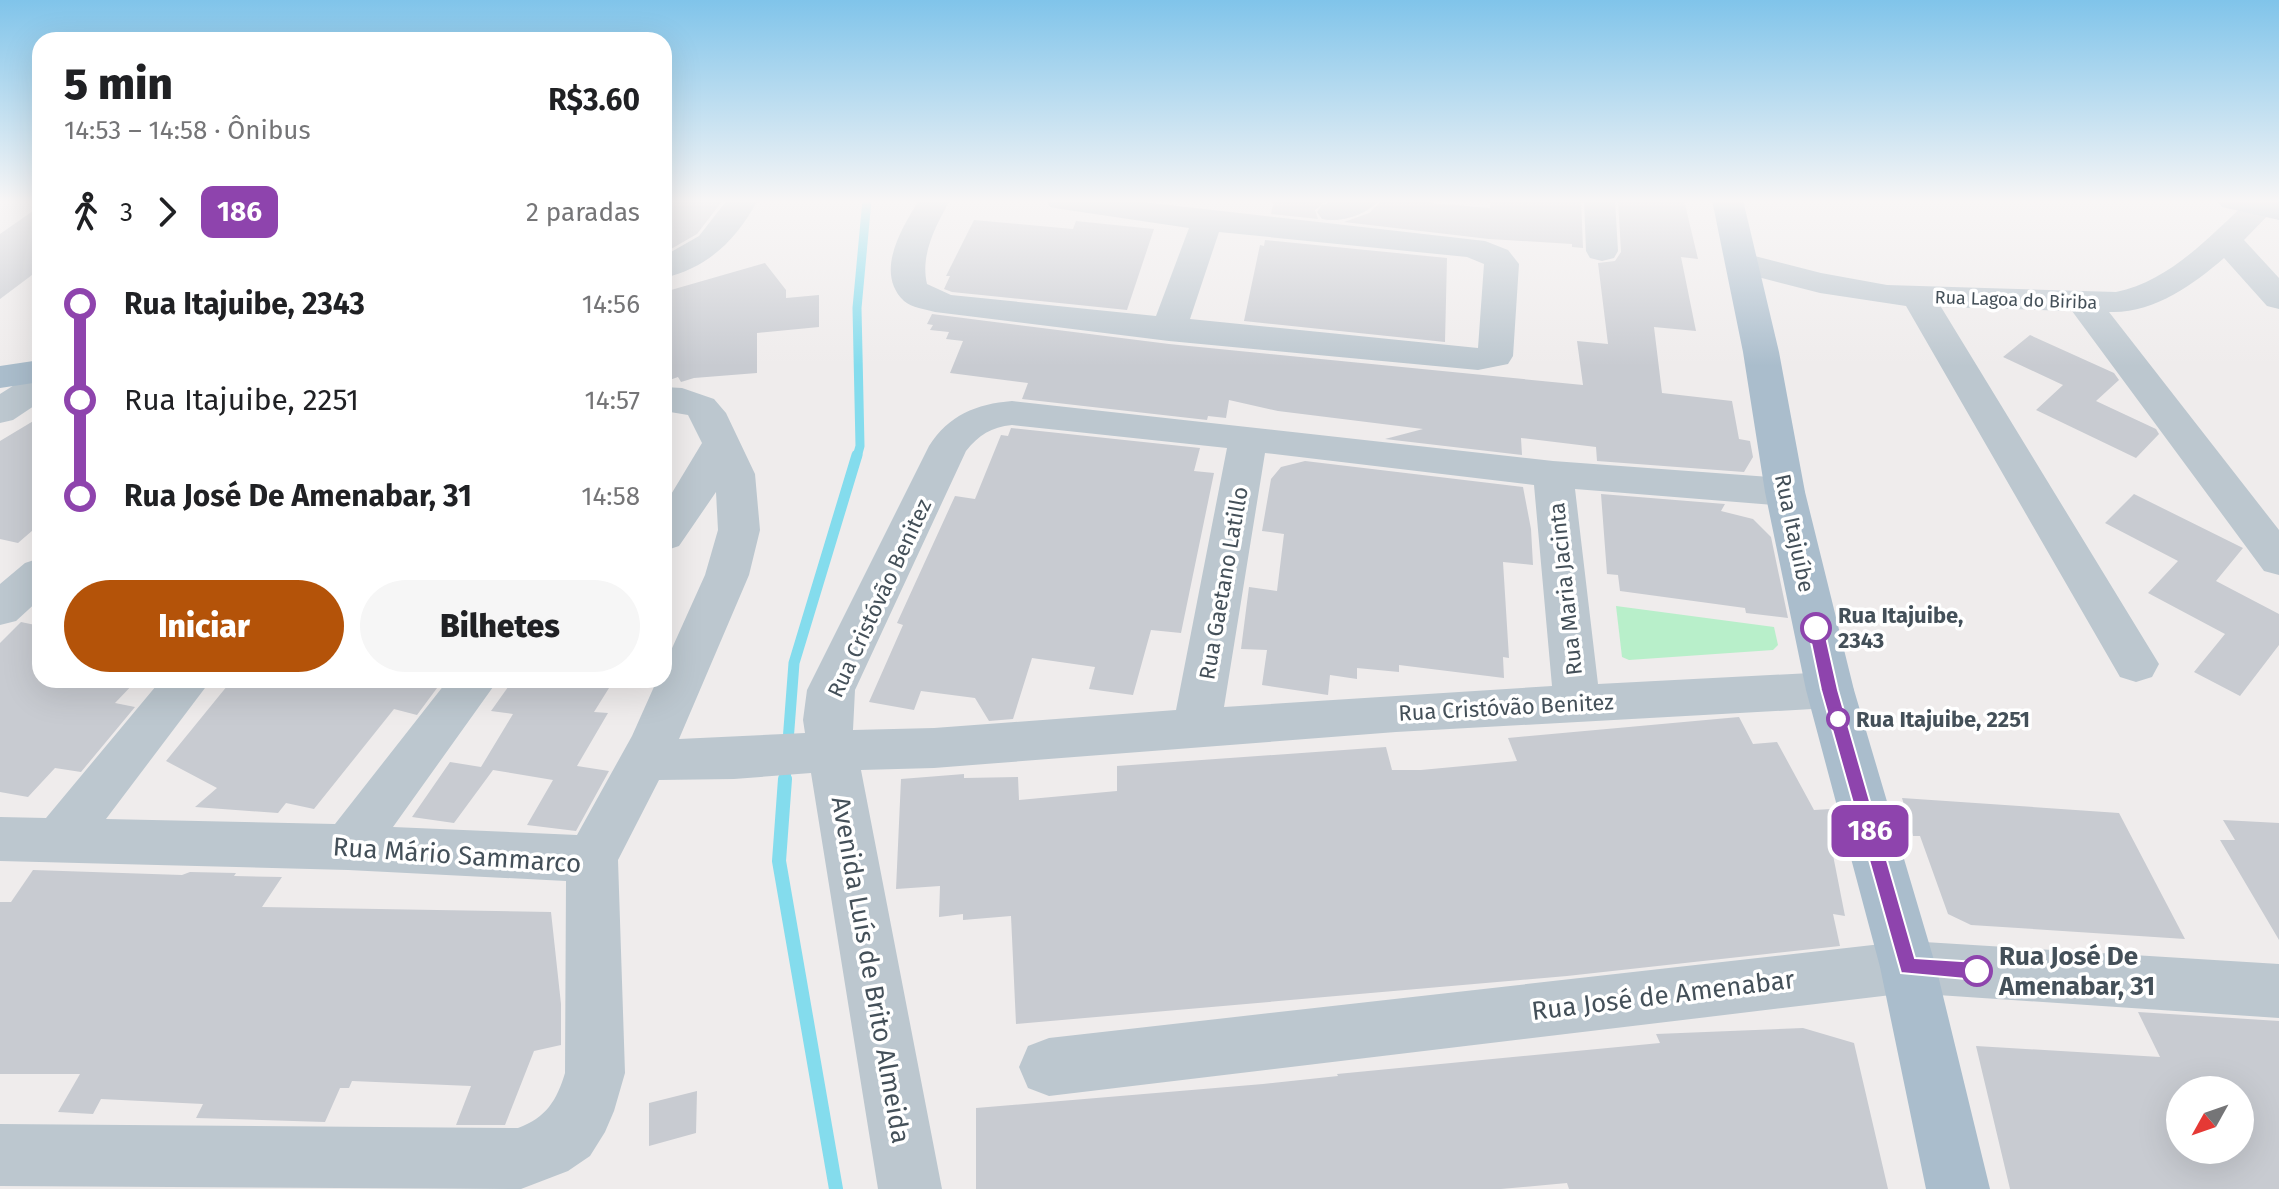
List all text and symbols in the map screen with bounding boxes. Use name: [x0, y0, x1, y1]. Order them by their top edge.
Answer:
text: 5 min: [64, 58, 173, 111]
text: R$3.60: [548, 82, 640, 118]
text: 14:53 – 14:58 · Ônibus: [64, 115, 311, 146]
icon: walk: [64, 190, 108, 234]
icon: forward: [145, 190, 189, 234]
text: 186: [217, 195, 262, 228]
text: 3: [120, 197, 133, 228]
text: 2 paradas: [526, 197, 640, 228]
text: Rua Itajuibe, 2343: [124, 286, 365, 322]
street label: Rua Lagoa do Biriba: [1934, 286, 2098, 314]
text: 14:56: [582, 289, 640, 320]
text: Rua Itajuibe, 2251: [124, 382, 359, 418]
text: 14:57: [585, 385, 640, 416]
street label: Rua Itajuíbe: [1769, 471, 1820, 595]
text: Rua José De Amenabar, 31: [124, 478, 472, 514]
text: 14:58: [581, 481, 640, 512]
street label: Rua Gaetano Latillo: [1193, 484, 1254, 682]
street label: Rua Cristóvão Benitez: [822, 495, 937, 702]
street label: Rua Maria Jacinta: [1543, 501, 1588, 677]
button: Iniciar: [64, 580, 344, 672]
button: Bilhetes: [360, 580, 640, 672]
place label: Rua Itajuibe, 2343: [1838, 602, 1963, 654]
marker: Rua Itajuibe, 2343: [1801, 613, 1831, 643]
street label: Rua Cristóvão Benitez: [1398, 688, 1615, 727]
place label: Rua Itajuibe, 2251: [1856, 706, 2030, 733]
marker: Rua Itajuibe, 2251: [1827, 708, 1849, 730]
street label: Avenida Luís de Brito Almeida: [825, 794, 916, 1146]
line badge: 186: [1824, 805, 1916, 857]
text: 186: [1847, 814, 1893, 847]
street label: Rua Mário Sammarco: [332, 831, 582, 880]
place label: Rua José De Amenabar, 31: [1998, 941, 2155, 1002]
marker: Rua José De Amenabar, 31: [1962, 956, 1992, 986]
street label: Rua José de Amenabar: [1530, 964, 1796, 1027]
north arrow: [2166, 1076, 2254, 1164]
map controls: [2166, 1076, 2254, 1164]

